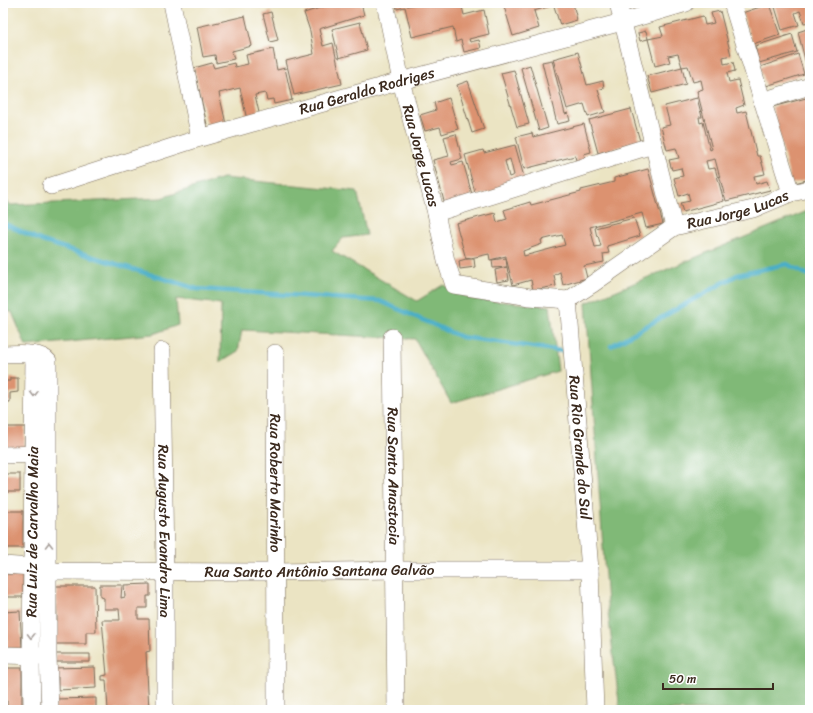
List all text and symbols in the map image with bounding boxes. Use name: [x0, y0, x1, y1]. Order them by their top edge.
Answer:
street label: Rua Geraldo Rodriges: [296, 60, 438, 122]
street label: Rua Jorge Lucas: [395, 102, 447, 210]
street label: Rua Jorge Lucas: [684, 182, 793, 237]
street label: Rua Rio Grande do Sul: [561, 374, 599, 521]
one-way arrow: [30, 391, 38, 397]
street label: Rua Santa Anastacia: [380, 407, 407, 545]
street label: Rua Roberto Marinho: [262, 414, 289, 553]
street label: Rua Augusto Evandro Lima: [150, 444, 178, 618]
street label: Rua Luiz de Carvalho Maia: [18, 446, 46, 618]
one-way arrow: [44, 542, 53, 548]
street label: Rua Santo Antônio Santana Galvão: [205, 557, 435, 585]
one-way arrow: [27, 633, 35, 639]
scale bar: [663, 665, 773, 691]
text: 50 m: [669, 668, 696, 690]

